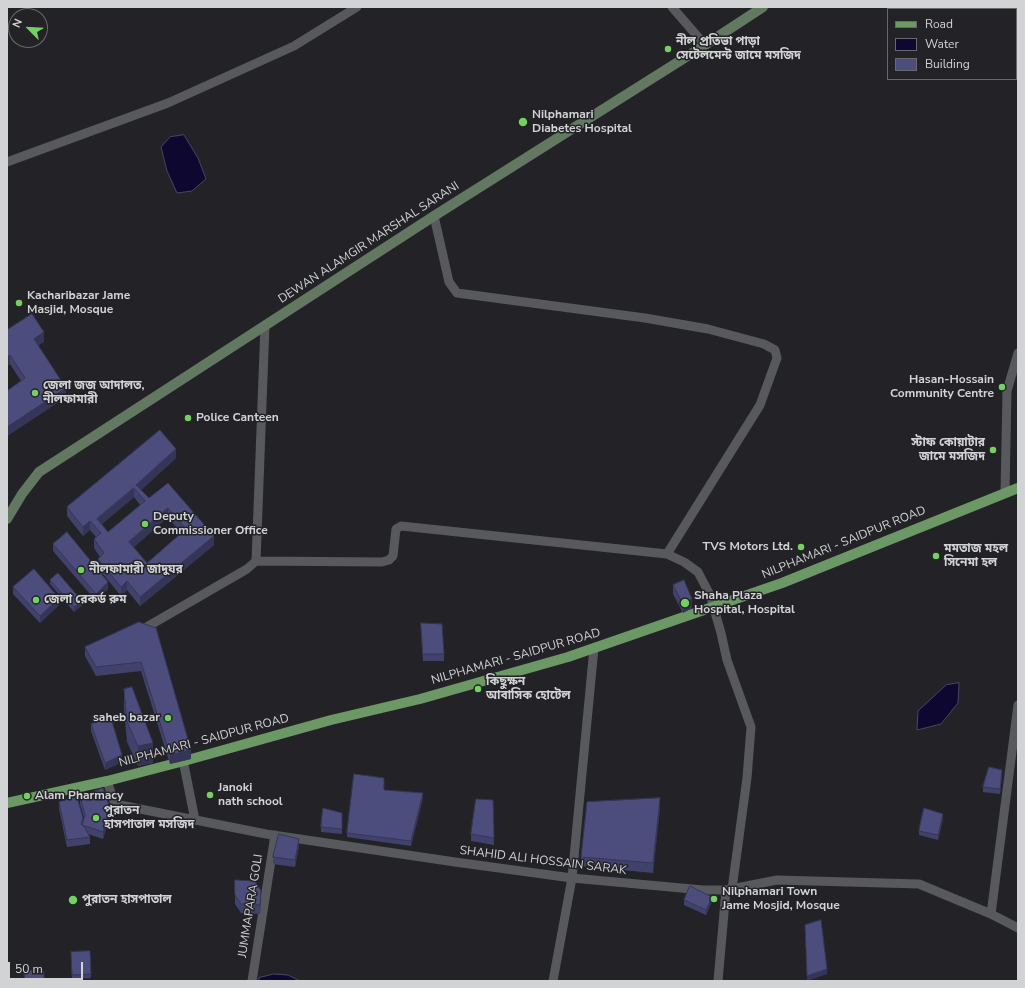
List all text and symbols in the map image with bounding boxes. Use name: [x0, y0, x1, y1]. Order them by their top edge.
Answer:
north arrow: [8, 8, 48, 48]
legend: [887, 8, 1017, 80]
text: Road: [925, 16, 953, 32]
text: N: [9, 17, 26, 30]
place label: নীল প্রতিভা পাড়া সেটেলমেন্ট জামে মসজিদ: [676, 35, 801, 63]
text: Water: [925, 36, 959, 52]
marker: নীল প্রতিভা পাড়া সেটেলমেন্ট জামে মসজিদ: [663, 44, 673, 54]
text: Building: [925, 56, 970, 72]
place label: Nilphamari Diabetes Hospital: [532, 108, 632, 136]
marker: Nilphamari Diabetes Hospital: [517, 116, 529, 128]
street label: DEWAN ALAMGIR MARSHAL SARANI: [276, 179, 462, 307]
place label: Kacharibazar Jame Masjid, Mosque: [27, 289, 130, 317]
marker: Kacharibazar Jame Masjid, Mosque: [14, 298, 24, 308]
place label: Hasan-Hossain Community Centre: [890, 373, 994, 401]
place label: জেলা জজ আদালত, নীলফামারী: [43, 379, 144, 407]
marker: Hasan-Hossain Community Centre: [997, 382, 1007, 392]
marker: জেলা জজ আদালত, নীলফামারী: [30, 388, 40, 398]
place label: Police Canteen: [196, 411, 279, 425]
marker: Police Canteen: [183, 413, 193, 423]
place label: স্টাফ কোয়াটার জামে মসজিদ: [911, 436, 985, 464]
marker: স্টাফ কোয়াটার জামে মসজিদ: [988, 445, 998, 455]
street label: NILPHAMARI - SAIDPUR ROAD: [760, 503, 928, 583]
place label: Deputy Commissioner Office: [153, 510, 268, 538]
marker: Deputy Commissioner Office: [140, 519, 150, 529]
place label: TVS Motors Ltd.: [703, 540, 793, 554]
marker: TVS Motors Ltd.: [796, 542, 806, 552]
place label: মমতাজ মহল সিনেমা হল: [944, 542, 1008, 570]
marker: মমতাজ মহল সিনেমা হল: [931, 551, 941, 561]
place label: নীলফামারী জাদুঘর: [89, 563, 183, 577]
marker: নীলফামারী জাদুঘর: [76, 565, 86, 575]
place label: Shaha Plaza Hospital, Hospital: [694, 589, 795, 617]
place label: জেলা রেকর্ড রুম: [44, 593, 126, 607]
marker: জেলা রেকর্ড রুম: [31, 595, 41, 605]
marker: Shaha Plaza Hospital, Hospital: [679, 597, 691, 609]
street label: NILPHAMARI - SAIDPUR ROAD: [430, 626, 602, 688]
place label: কিছুক্ষন আবাসিক হোটেল: [486, 675, 571, 703]
marker: কিছুক্ষন আবাসিক হোটেল: [473, 684, 483, 694]
place label: saheb bazar: [93, 711, 160, 725]
street label: NILPHAMARI - SAIDPUR ROAD: [117, 711, 291, 771]
marker: saheb bazar: [163, 713, 173, 723]
place label: Janoki nath school: [218, 781, 283, 809]
place label: Alam Pharmacy: [35, 789, 123, 803]
marker: Janoki nath school: [205, 790, 215, 800]
marker: Alam Pharmacy: [22, 791, 32, 801]
place label: পুরাতন হাসপাতাল মসজিদ: [104, 804, 194, 832]
marker: পুরাতন হাসপাতাল মসজিদ: [91, 813, 101, 823]
street label: SHAHID ALI HOSSAIN SARAK: [459, 844, 627, 878]
street label: JUMMAPARA GOLI: [236, 853, 266, 959]
place label: Nilphamari Town Jame Mosjid, Mosque: [722, 885, 840, 913]
place label: পুরাতন হাসপাতাল: [82, 893, 172, 907]
marker: পুরাতন হাসপাতাল: [67, 894, 79, 906]
marker: Nilphamari Town Jame Mosjid, Mosque: [709, 894, 719, 904]
scale bar: [10, 954, 85, 980]
text: 50 m: [15, 961, 43, 977]

